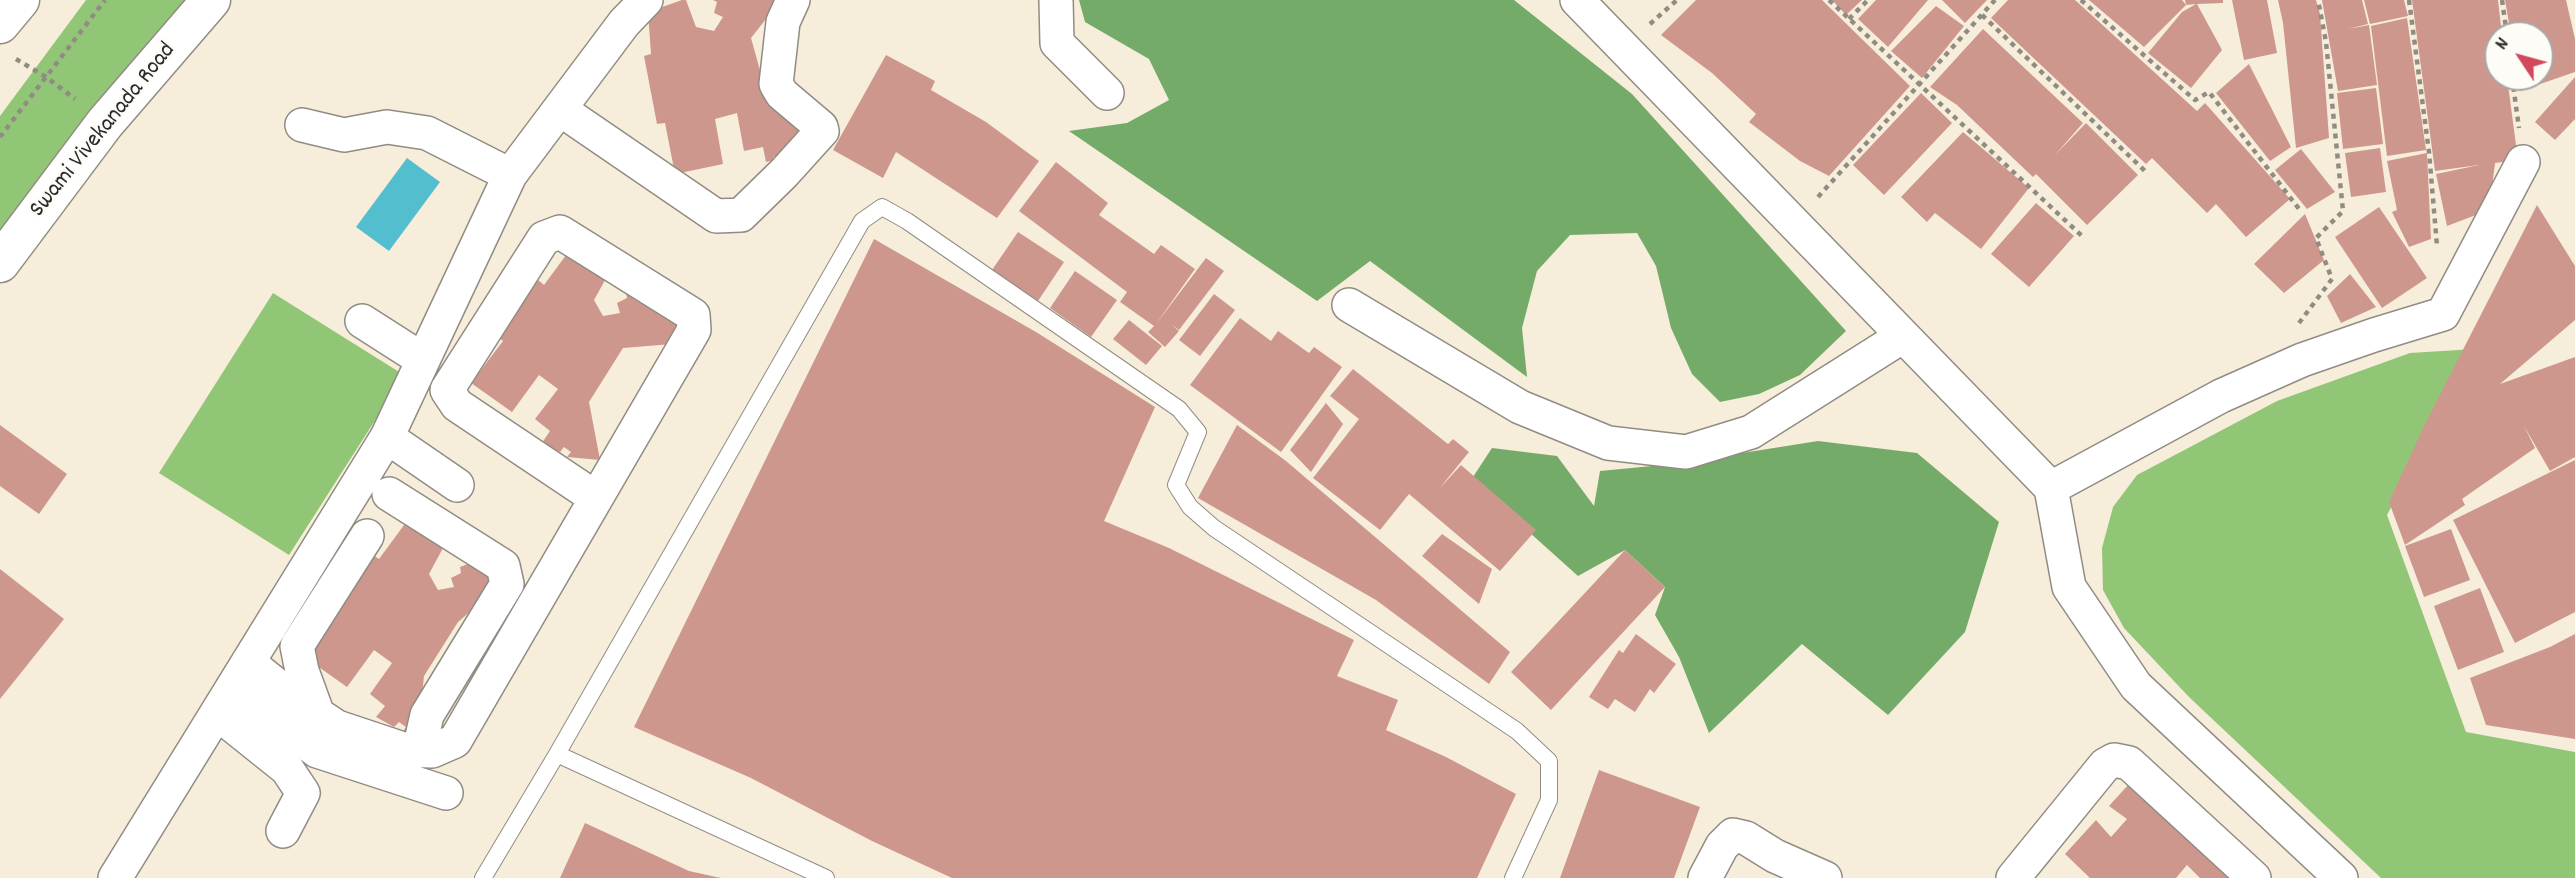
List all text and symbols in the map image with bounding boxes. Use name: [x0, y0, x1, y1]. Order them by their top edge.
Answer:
north arrow: [2484, 21, 2554, 91]
text: N: [2490, 33, 2517, 56]
street label: Swami Vivekanada Road: [25, 38, 183, 224]

